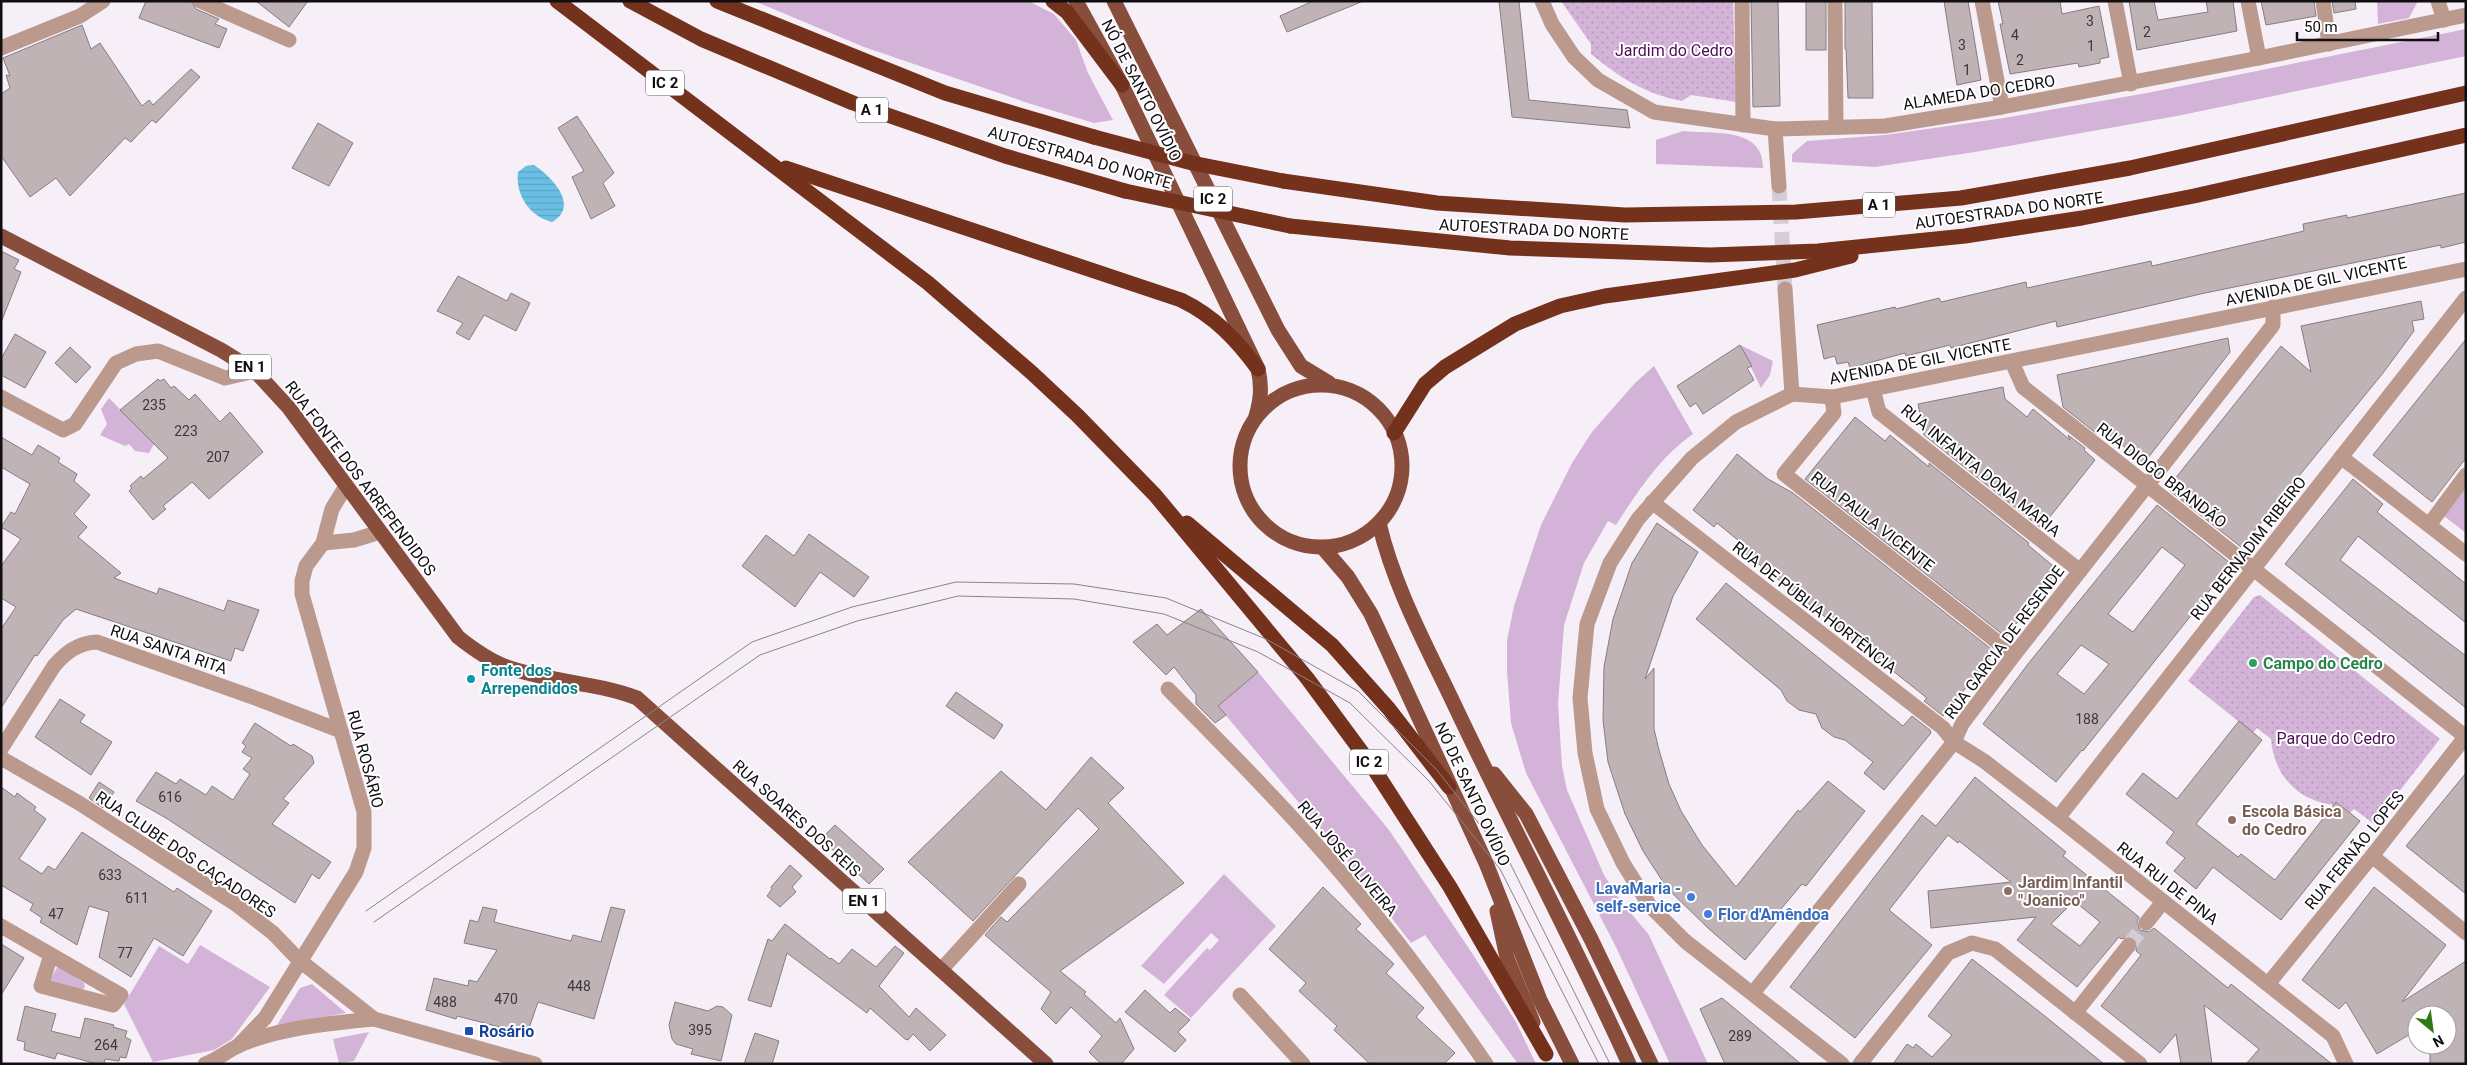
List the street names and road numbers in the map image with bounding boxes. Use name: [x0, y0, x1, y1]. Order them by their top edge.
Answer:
street label: NÓ DE SANTO OVÍDIO: [1098, 16, 1186, 164]
road number: IC 2: [646, 70, 684, 96]
street label: ALAMEDA DO CEDRO: [1902, 71, 2057, 114]
road number: A 1: [856, 98, 888, 122]
street label: AUTOESTRADA DO NORTE: [986, 122, 1174, 193]
road number: IC 2: [1194, 186, 1232, 212]
street label: AUTOESTRADA DO NORTE: [1914, 188, 2104, 233]
road number: A 1: [1863, 192, 1895, 218]
street label: AUTOESTRADA DO NORTE: [1439, 215, 1629, 244]
street label: AVENIDA DE GIL VICENTE: [2224, 253, 2408, 310]
street label: AVENIDA DE GIL VICENTE: [1828, 335, 2013, 388]
road number: EN 1: [229, 354, 271, 380]
street label: RUA FONTE DOS ARREPENDIDOS: [281, 377, 440, 579]
street label: RUA INFANTA DONA MARIA: [1897, 400, 2065, 541]
street label: RUA DIOGO BRANDÃO: [2093, 418, 2231, 532]
street label: RUA PAULA VICENTE: [1807, 467, 1938, 575]
street label: RUA BERNADIM RIBEIRO: [2187, 473, 2310, 624]
street label: RUA DE PÚBLIA HORTÊNCIA: [1729, 537, 1901, 678]
street label: RUA GARCIA DE RESENDE: [1941, 562, 2068, 723]
street label: RUA SANTA RITA: [108, 621, 230, 679]
street label: RUA ROSÁRIO: [343, 708, 388, 810]
street label: NÓ DE SANTO OVÍDIO: [1431, 719, 1515, 869]
road number: IC 2: [1350, 750, 1388, 774]
street label: RUA SOARES DOS REIS: [729, 756, 864, 881]
street label: RUA CLUBE DOS CAÇADORES: [92, 787, 279, 922]
street label: RUA FERNÃO LOPES: [2300, 787, 2408, 913]
street label: RUA JOSÉ OLIVEIRA: [1294, 797, 1402, 920]
street label: RUA RUI DE PINA: [2113, 838, 2222, 929]
road number: EN 1: [843, 888, 885, 914]

